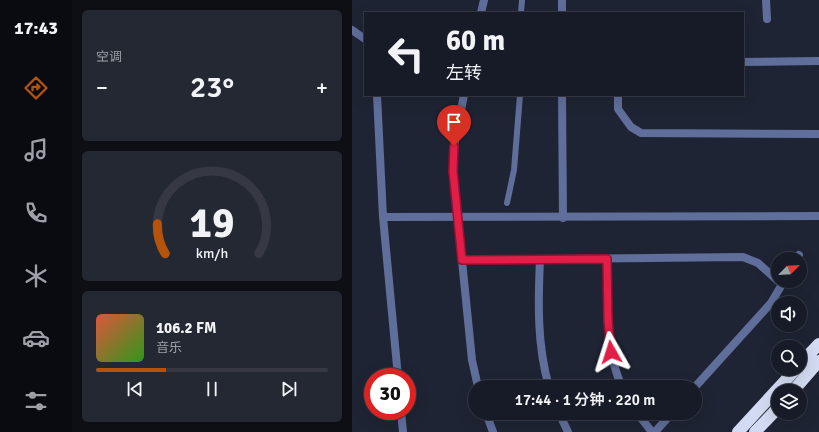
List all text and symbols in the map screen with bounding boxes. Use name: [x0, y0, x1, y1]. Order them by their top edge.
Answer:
text: 17:43: [14, 17, 58, 39]
text: 60 m: [446, 24, 505, 58]
icon: left: [380, 28, 432, 80]
text: 空调: [96, 49, 122, 65]
text: 左转: [446, 62, 482, 84]
text: 23°: [190, 69, 234, 106]
icon: directions: [22, 74, 50, 102]
text: −: [96, 74, 108, 101]
text: +: [316, 74, 328, 101]
pin: [437, 105, 471, 146]
icon: arrive: [443, 111, 465, 133]
icon: music: [22, 136, 50, 164]
text: 19: [190, 198, 234, 249]
icon: phone: [22, 199, 50, 227]
text: km/h: [196, 245, 228, 262]
north arrow: [771, 252, 807, 288]
map controls: [771, 252, 807, 420]
icon: climate: [22, 262, 50, 290]
button: sound: [771, 296, 807, 332]
text: 106.2 FM: [156, 319, 217, 337]
icon: car: [22, 324, 50, 352]
position arrow: [590, 331, 632, 373]
text: 音乐: [156, 340, 182, 356]
button: search: [771, 340, 807, 376]
speed limit sign: 30: [364, 368, 416, 420]
icon: previous: [124, 378, 146, 400]
icon: pause: [201, 378, 223, 400]
icon: next: [278, 378, 300, 400]
button: layers: [771, 384, 807, 420]
icon: filters: [22, 387, 50, 415]
text: 17:44 · 1 分钟 · 220 m: [515, 391, 655, 409]

